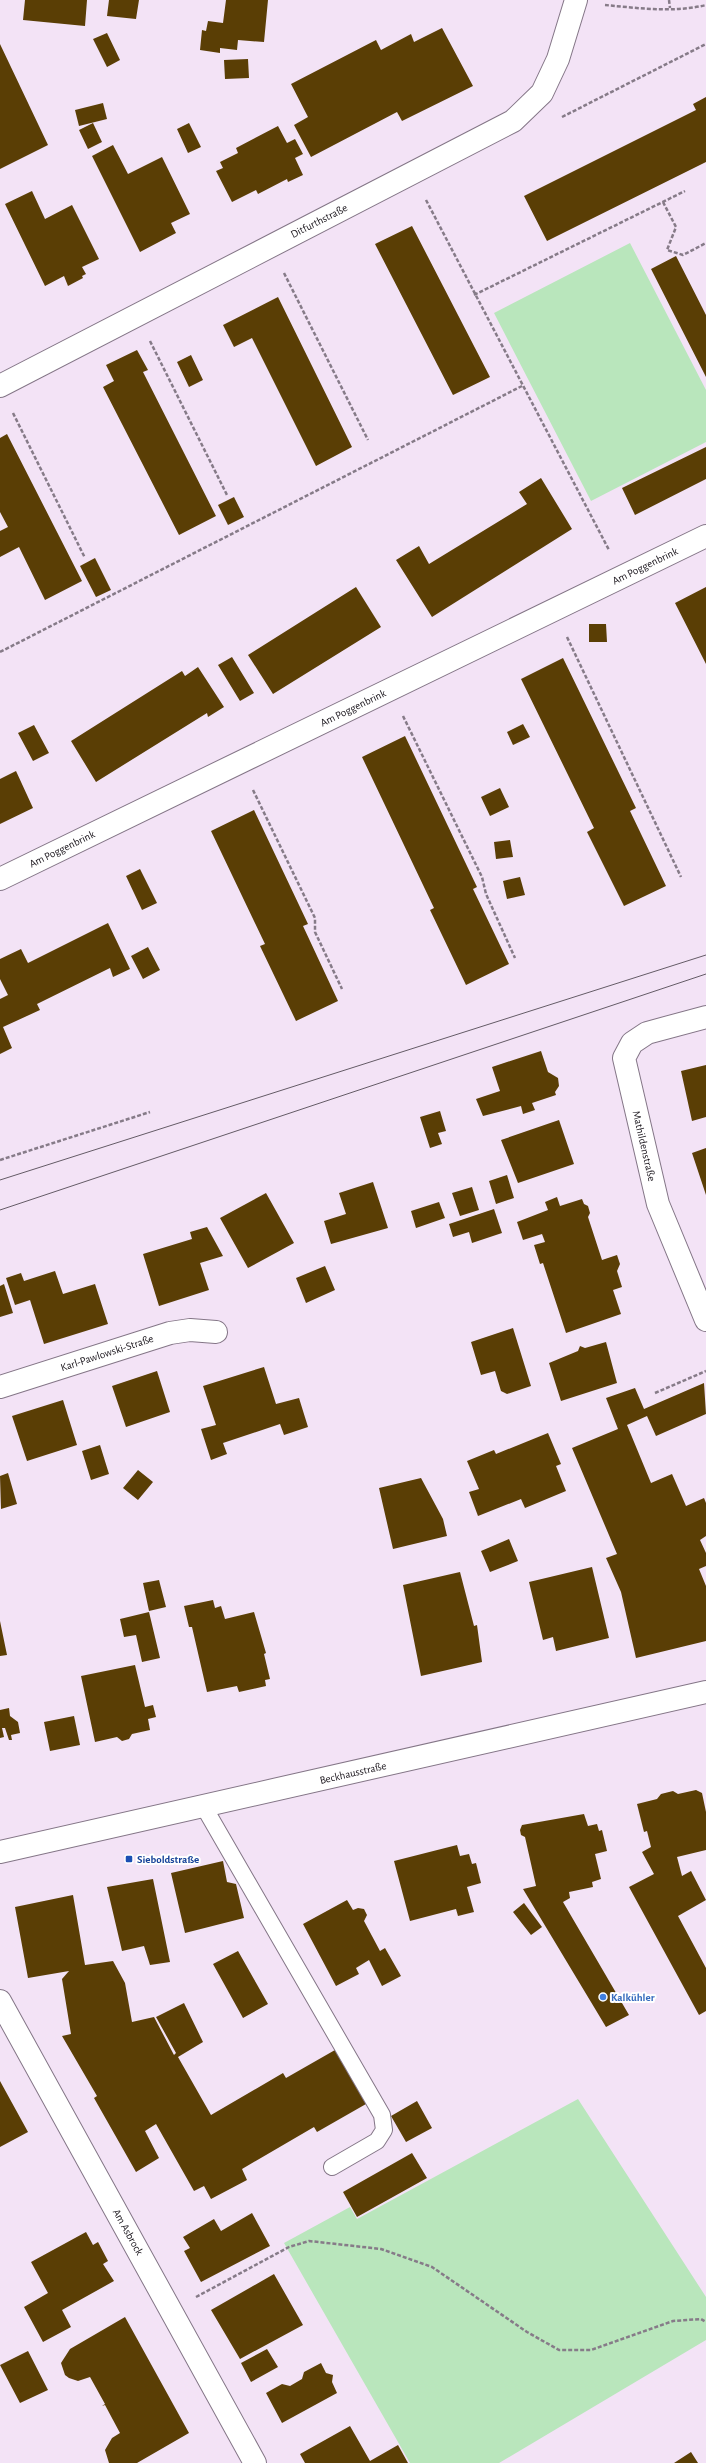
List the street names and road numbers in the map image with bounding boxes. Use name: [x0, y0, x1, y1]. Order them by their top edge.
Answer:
street label: Ditfurthstraße: [289, 202, 349, 240]
street label: Am Poggenbrink: [610, 545, 680, 587]
street label: Am Poggenbrink: [318, 687, 388, 729]
street label: Am Poggenbrink: [27, 828, 97, 870]
street label: Mathildenstraße: [631, 1110, 657, 1182]
street label: Karl-Pawlowski-Straße: [59, 1333, 155, 1373]
street label: Beckhausstraße: [319, 1760, 387, 1786]
street label: Am Asbrock: [111, 2207, 145, 2257]

